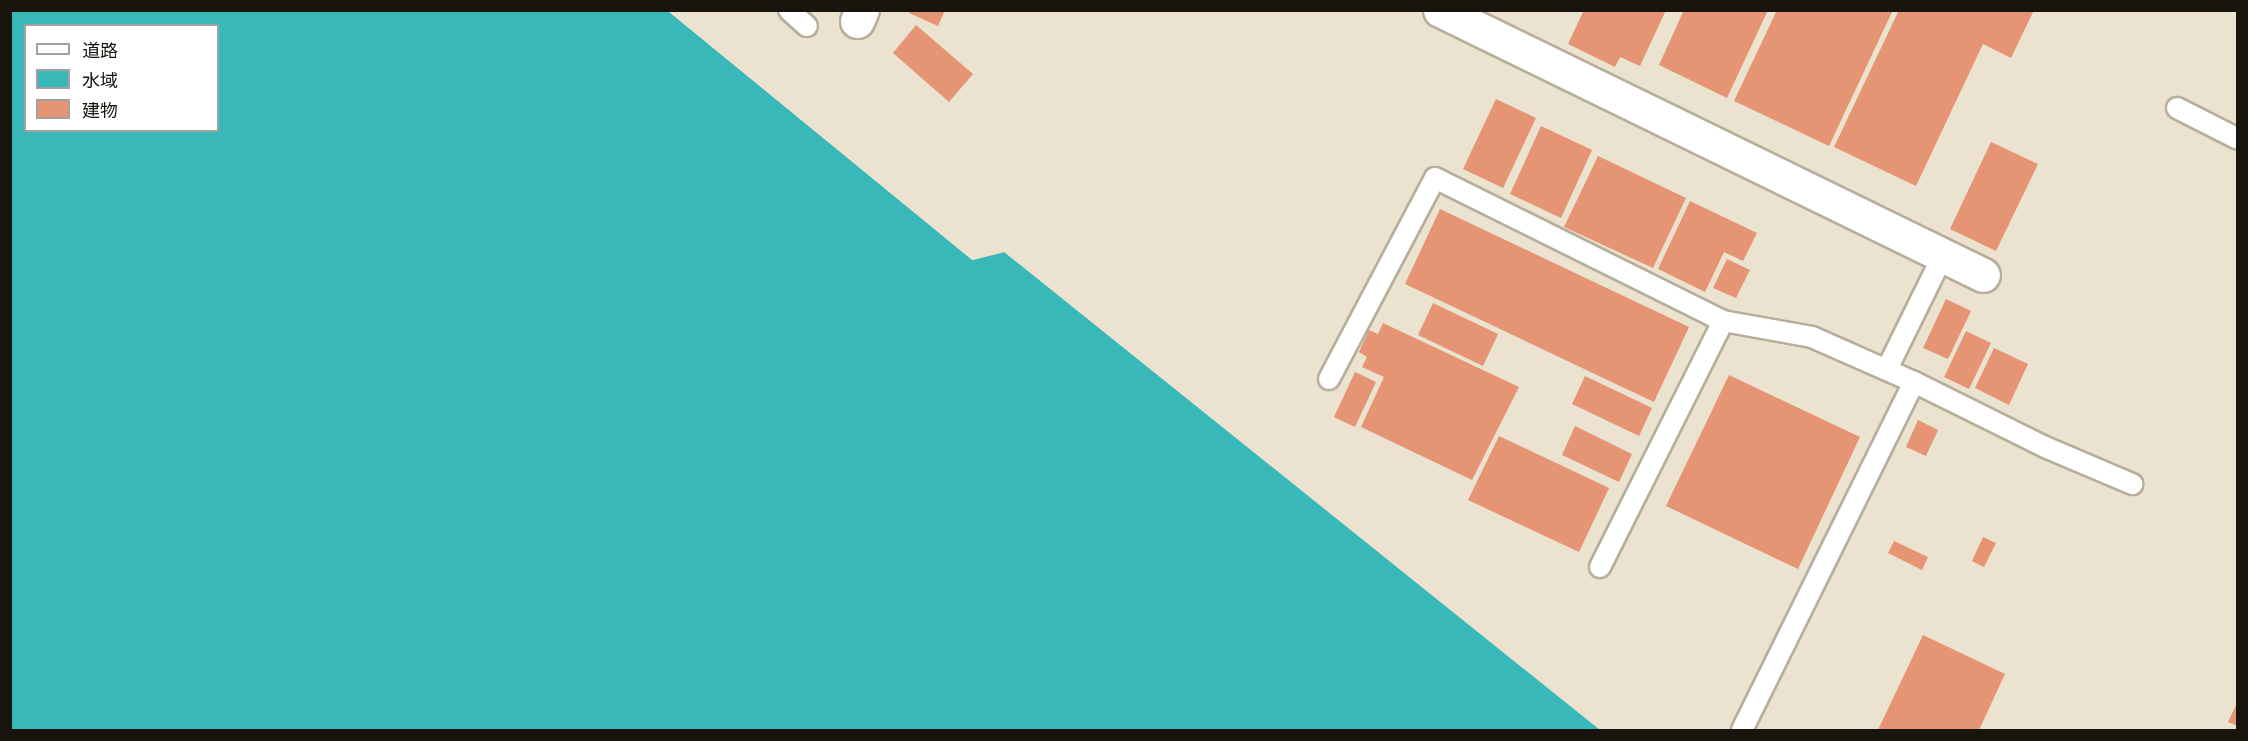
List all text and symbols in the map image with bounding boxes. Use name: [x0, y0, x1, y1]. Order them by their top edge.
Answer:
legend: [24, 24, 219, 132]
text: 道路: [82, 41, 118, 61]
text: 水域: [82, 71, 118, 91]
text: 建物: [82, 101, 118, 121]

